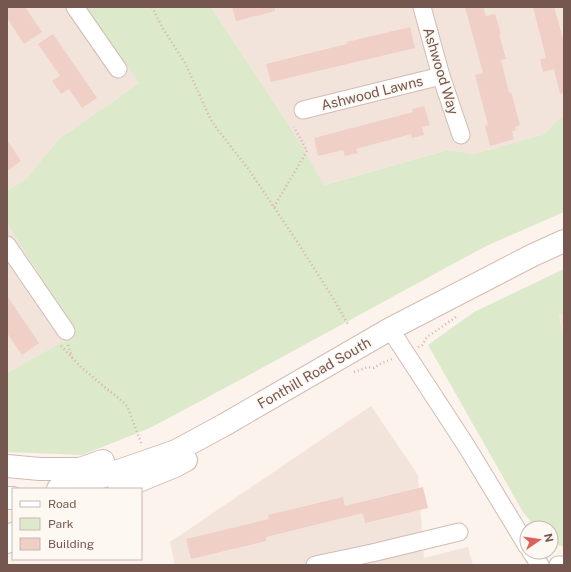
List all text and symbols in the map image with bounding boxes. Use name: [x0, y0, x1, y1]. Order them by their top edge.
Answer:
street label: Ashwood Way: [420, 25, 462, 117]
street label: Ashwood Lawns: [319, 73, 425, 113]
street label: Fonthill Road South: [255, 334, 373, 412]
legend: [12, 488, 142, 560]
text: Road: [48, 497, 76, 511]
text: Park: [48, 517, 74, 531]
north arrow: [519, 520, 559, 560]
text: N: [542, 532, 556, 543]
text: Building: [48, 537, 94, 551]

